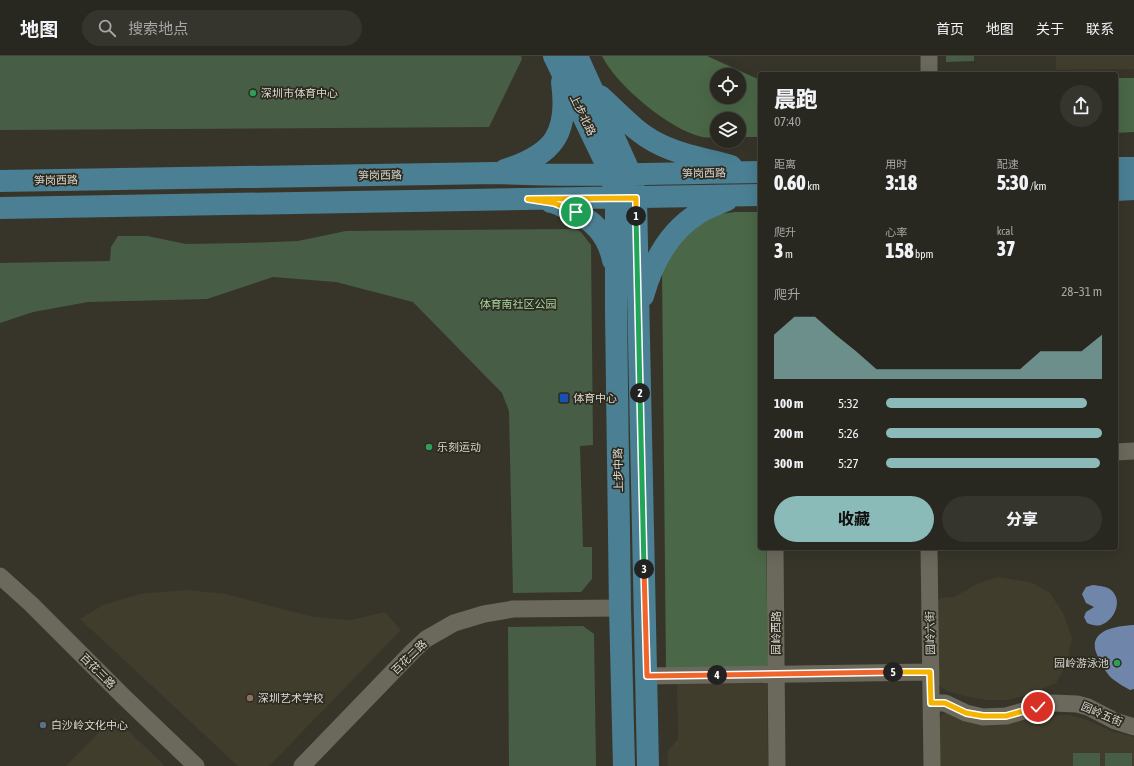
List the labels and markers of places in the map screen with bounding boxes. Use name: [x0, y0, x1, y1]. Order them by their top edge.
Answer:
place label: 深圳市体育中心: [261, 87, 338, 99]
marker: 深圳市体育中心: [248, 88, 258, 98]
pin: [559, 195, 593, 229]
pin: 1: [626, 206, 646, 226]
pin: 2: [630, 383, 650, 403]
marker: 体育中心: [558, 392, 570, 404]
place label: 体育中心: [573, 392, 617, 404]
place label: 乐刻运动: [437, 441, 481, 453]
marker: 乐刻运动: [424, 442, 434, 452]
pin: 3: [634, 559, 654, 579]
place label: 园岭游泳池: [1054, 657, 1109, 669]
marker: 园岭游泳池: [1112, 658, 1122, 668]
pin: 5: [883, 662, 903, 682]
pin: 4: [707, 665, 727, 685]
pin: [1021, 690, 1055, 724]
place label: 深圳艺术学校: [258, 692, 324, 704]
marker: 深圳艺术学校: [245, 693, 255, 703]
place label: 白沙岭文化中心: [51, 719, 128, 731]
marker: 白沙岭文化中心: [38, 720, 48, 730]

